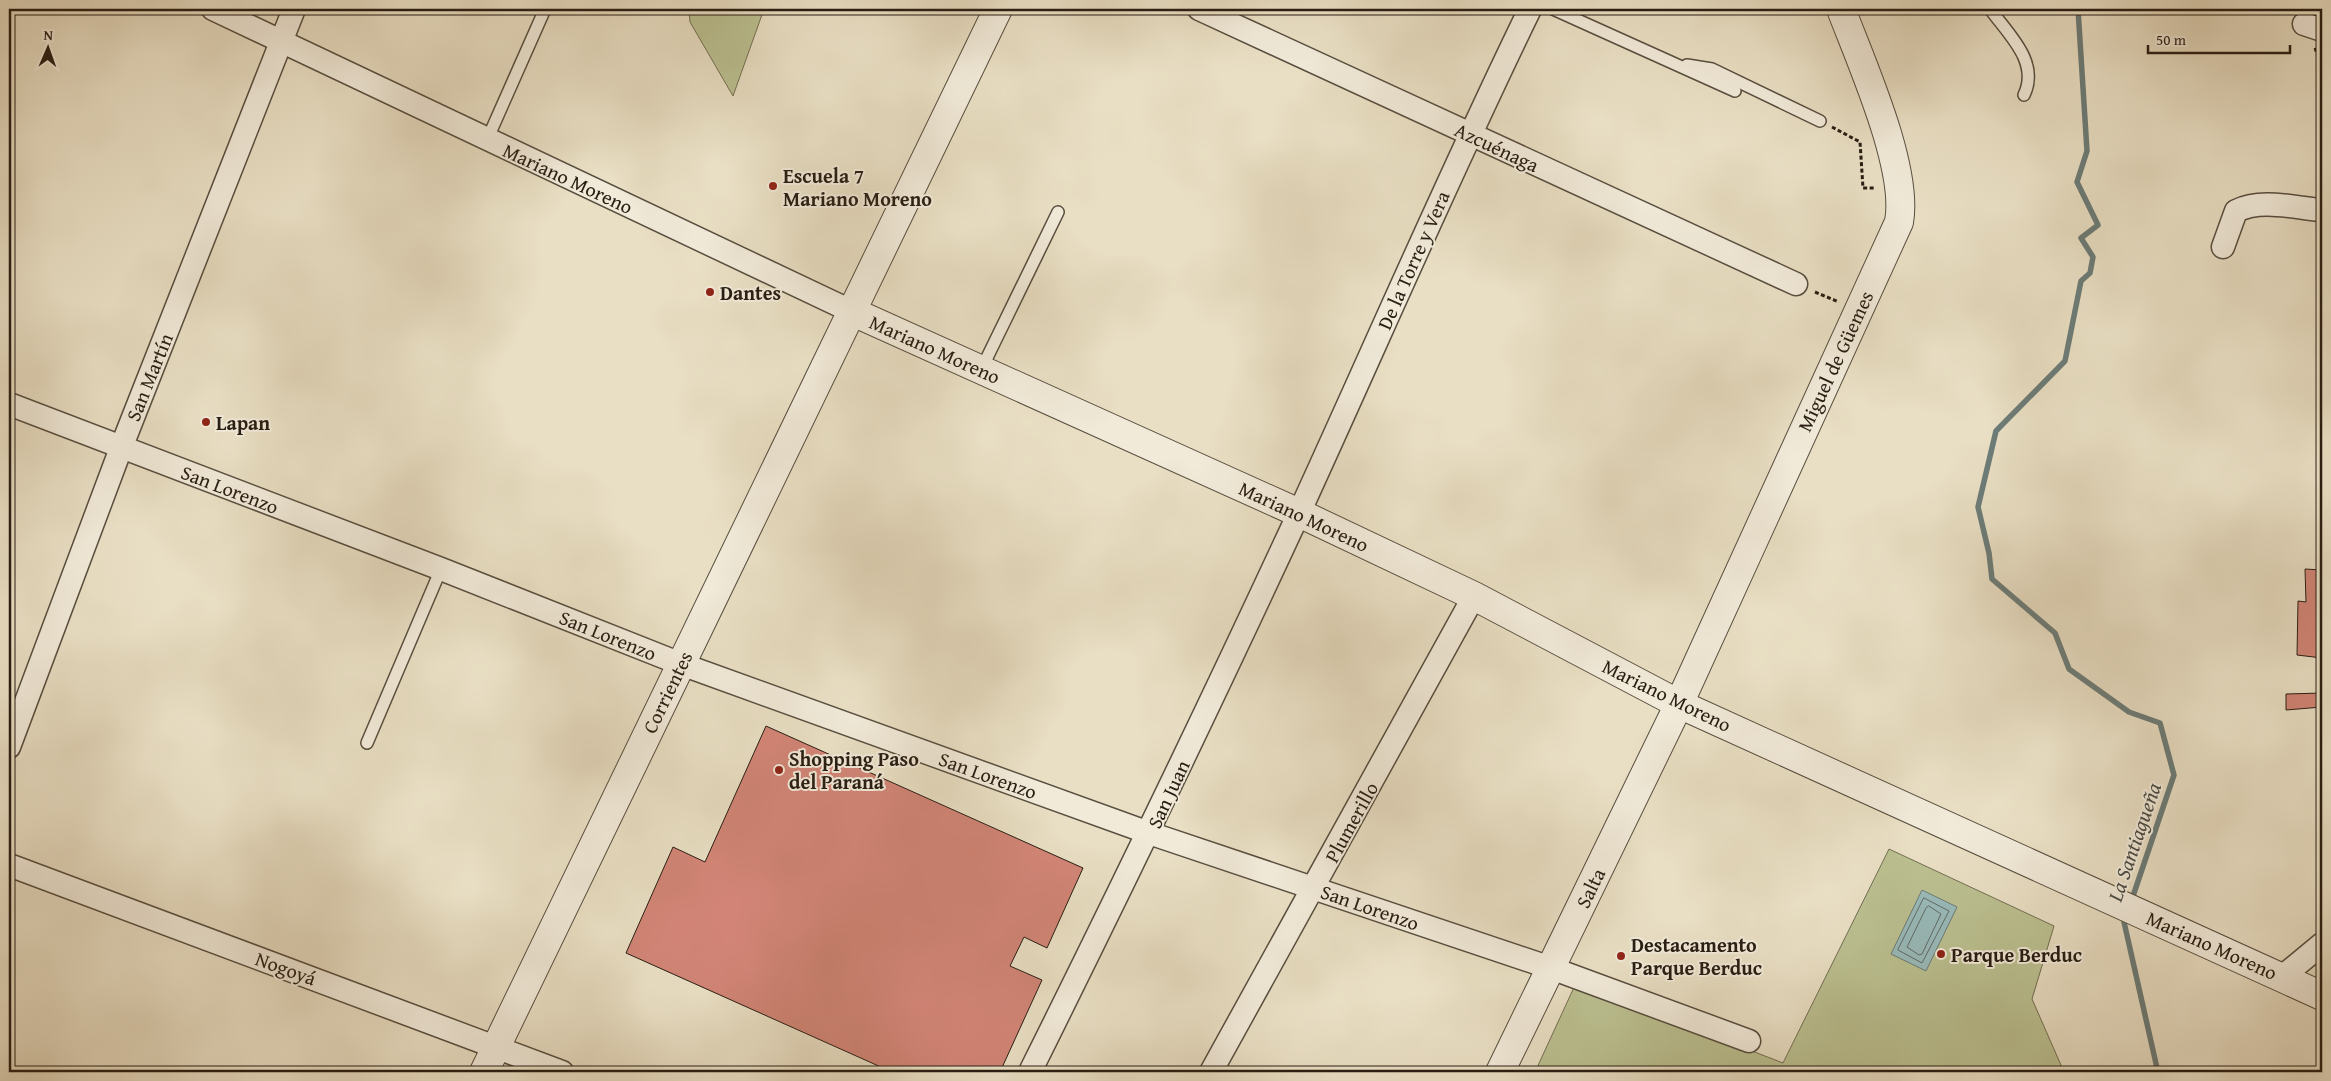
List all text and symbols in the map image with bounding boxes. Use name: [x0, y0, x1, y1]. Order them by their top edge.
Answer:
north arrow: [22, 22, 72, 72]
scale bar: [2148, 22, 2291, 54]
text: N: [43, 25, 54, 45]
text: 50 m: [2156, 29, 2187, 50]
street label: Azcuénaga: [1450, 115, 1544, 179]
street label: Mariano Moreno: [498, 135, 638, 221]
place label: Escuela 7 Mariano Moreno: [783, 161, 932, 213]
marker: Escuela 7 Mariano Moreno: [767, 180, 779, 192]
street label: De la Torre y Vera: [1369, 185, 1457, 334]
place label: Dantes: [720, 278, 781, 307]
marker: Dantes: [704, 286, 716, 298]
street label: Miguel de Güemes: [1790, 286, 1880, 436]
street label: Mariano Moreno: [865, 307, 1005, 391]
street label: San Martín: [118, 329, 180, 425]
place label: Lapan: [216, 408, 270, 437]
marker: Lapan: [200, 416, 212, 428]
street label: San Lorenzo: [177, 457, 283, 521]
street label: Mariano Moreno: [1234, 473, 1374, 559]
street label: San Lorenzo: [555, 602, 661, 668]
street label: Corrientes: [635, 646, 699, 738]
street label: Mariano Moreno: [1598, 651, 1736, 739]
place label: Shopping Paso del Paraná: [789, 744, 919, 796]
street label: San Lorenzo: [935, 744, 1041, 806]
street label: San Juan: [1140, 755, 1196, 833]
marker: Shopping Paso del Paraná: [773, 764, 785, 776]
street label: Plumerillo: [1317, 776, 1385, 868]
water label: La Santiagueña: [2099, 778, 2169, 907]
street label: Salta: [1568, 863, 1612, 913]
street label: San Lorenzo: [1317, 877, 1423, 937]
street label: Mariano Moreno: [2142, 903, 2282, 987]
place label: Destacamento Parque Berduc: [1631, 930, 1762, 982]
place label: Parque Berduc: [1951, 940, 2082, 969]
street label: Nogoyá: [252, 944, 321, 993]
marker: Parque Berduc: [1935, 948, 1947, 960]
marker: Destacamento Parque Berduc: [1615, 950, 1627, 962]

